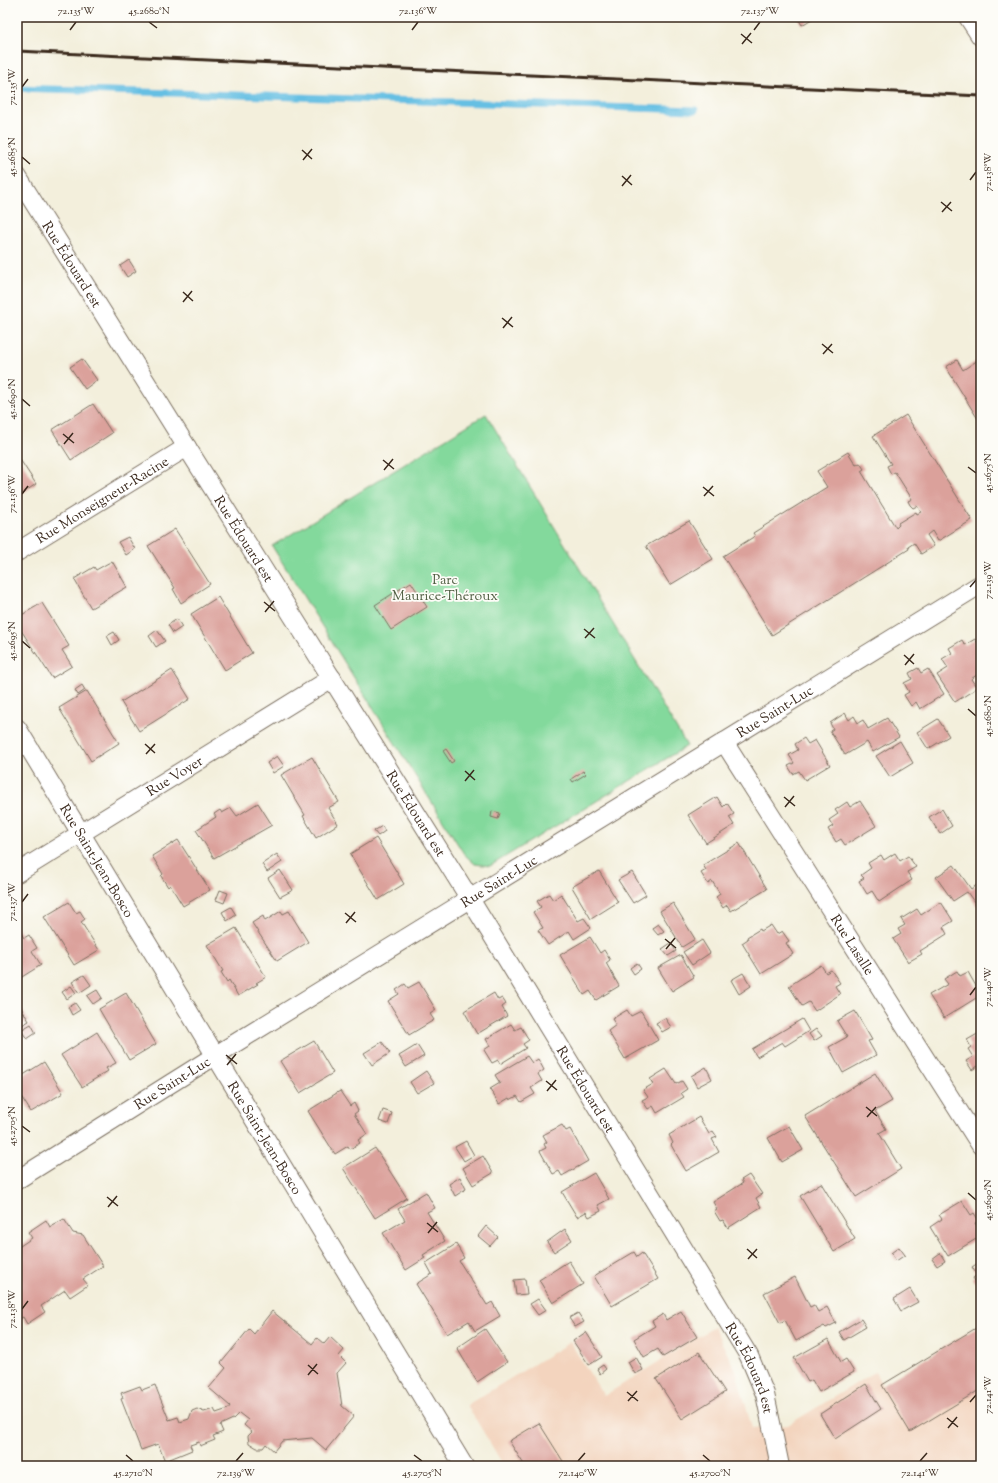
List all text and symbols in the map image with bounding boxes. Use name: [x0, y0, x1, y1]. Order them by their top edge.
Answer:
text: 72.135°W: [58, 4, 94, 19]
text: 45.2680°N: [128, 4, 170, 19]
text: 72.136°W: [399, 4, 437, 19]
text: 72.137°W: [741, 4, 779, 19]
text: 72.135°W: [5, 69, 20, 105]
text: 45.2685°N: [5, 137, 20, 177]
text: 72.138°W: [981, 153, 996, 191]
street label: Rue Édouard est: [36, 218, 105, 312]
text: 45.2690°N: [5, 378, 20, 420]
street label: Rue Monseigneur-Racine: [33, 453, 173, 550]
text: 45.2675°N: [981, 453, 996, 493]
text: 72.136°W: [5, 475, 20, 513]
street label: Rue Édouard est: [208, 493, 277, 587]
text: 72.139°W: [981, 561, 996, 599]
park label: Parc Maurice-Théroux: [392, 571, 498, 607]
text: 45.2695°N: [5, 621, 20, 661]
street label: Rue Saint-Luc: [734, 682, 818, 744]
text: 45.2680°N: [981, 695, 996, 737]
street label: Rue Voyer: [143, 752, 208, 802]
street label: Rue Édouard est: [380, 767, 449, 862]
street label: Rue Saint-Jean-Bosco: [54, 801, 138, 922]
street label: Rue Saint-Luc: [458, 851, 542, 914]
text: 72.137°W: [5, 883, 20, 921]
street label: Rue Lasalle: [824, 911, 878, 980]
text: 72.140°W: [981, 967, 996, 1007]
street label: Rue Édouard est: [550, 1043, 619, 1138]
street label: Rue Saint-Luc: [131, 1053, 215, 1116]
street label: Rue Saint-Jean-Bosco: [221, 1078, 306, 1200]
text: 45.2705°N: [5, 1106, 20, 1146]
text: 45.2690°N: [981, 1179, 996, 1221]
text: 72.138°W: [5, 1290, 20, 1328]
street label: Rue Édouard est: [719, 1319, 777, 1416]
text: 72.141°W: [981, 1376, 996, 1414]
text: 45.2710°N: [113, 1466, 153, 1481]
text: 72.139°W: [217, 1466, 255, 1481]
text: 45.2705°N: [402, 1466, 442, 1481]
text: 72.140°W: [558, 1466, 598, 1481]
text: 45.2700°N: [689, 1466, 731, 1481]
text: 72.141°W: [901, 1466, 939, 1481]

